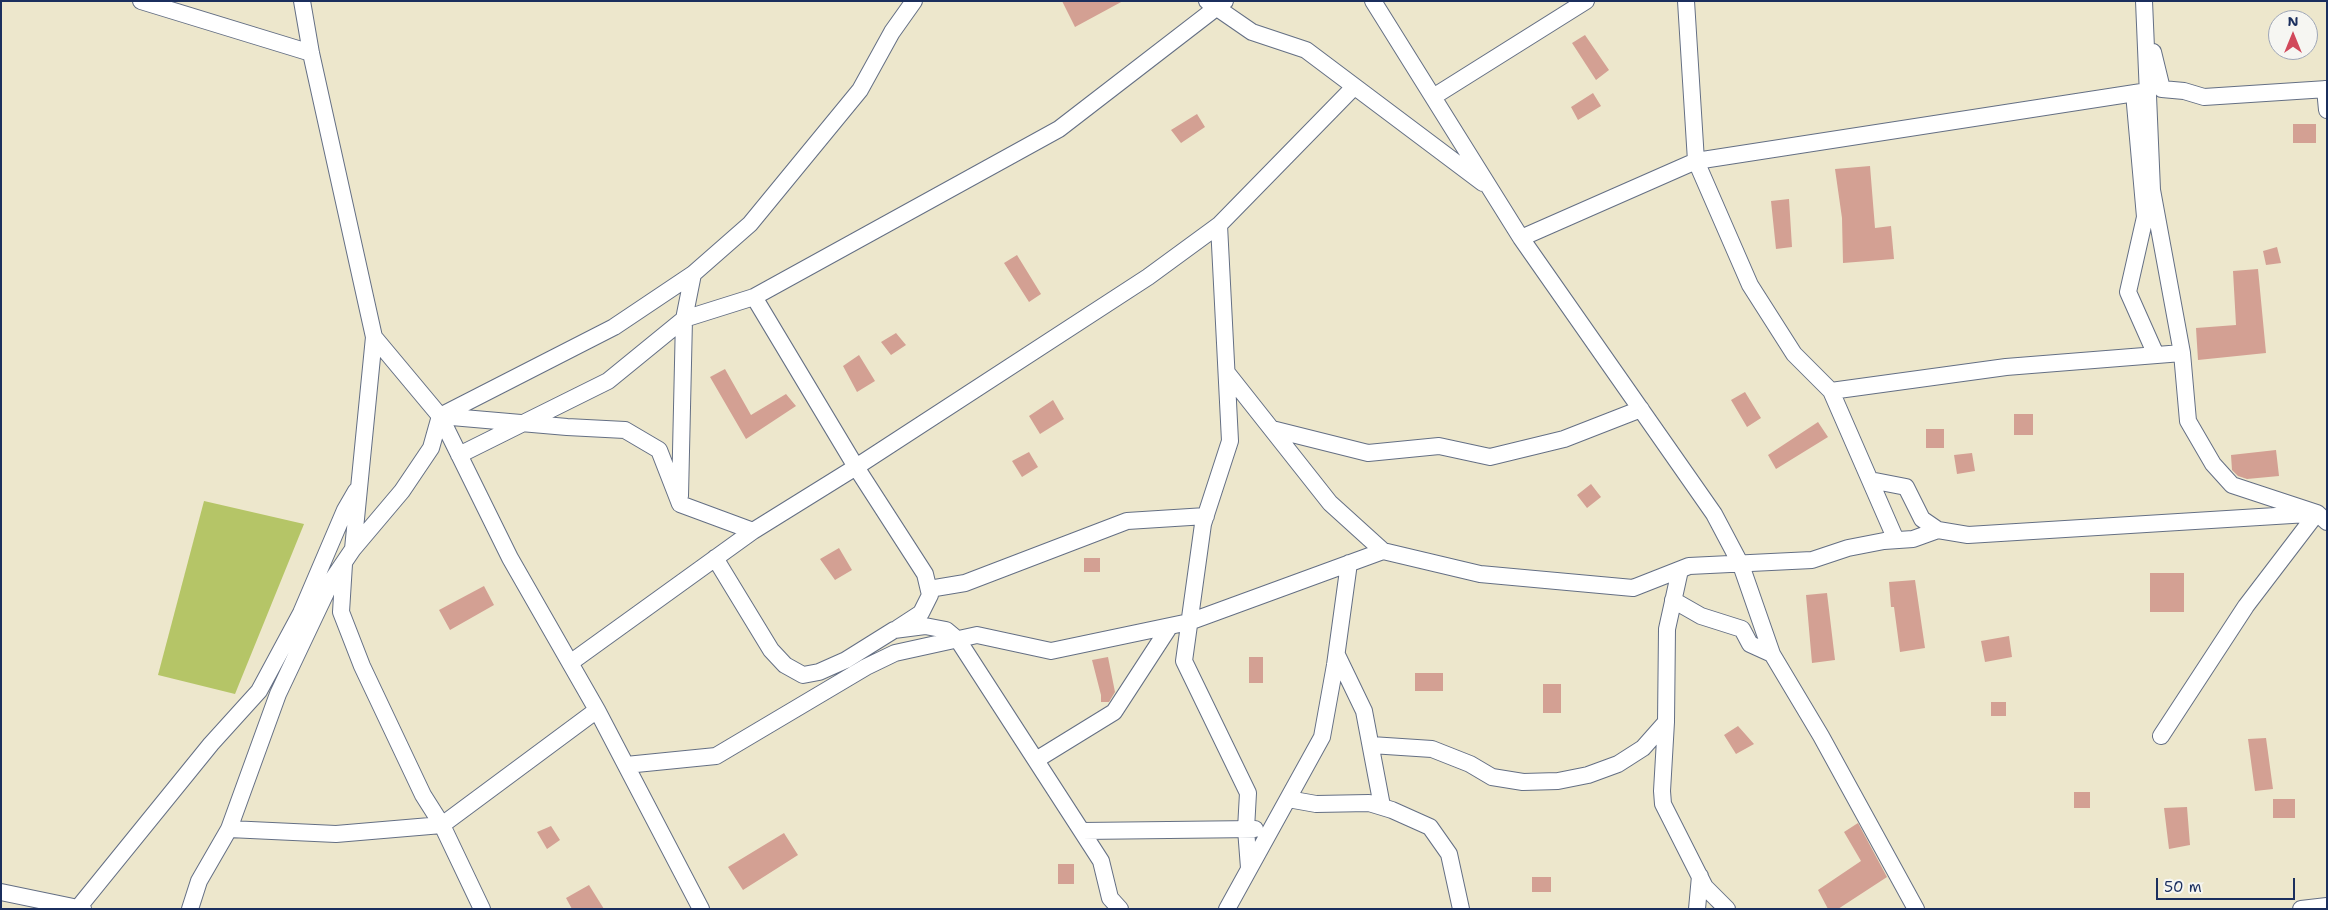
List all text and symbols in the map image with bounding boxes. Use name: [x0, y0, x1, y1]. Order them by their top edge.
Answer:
north arrow: [2268, 10, 2318, 60]
text: N: [2287, 12, 2299, 30]
scale bar: [2158, 868, 2297, 900]
text: 50 m: [2164, 877, 2202, 897]

